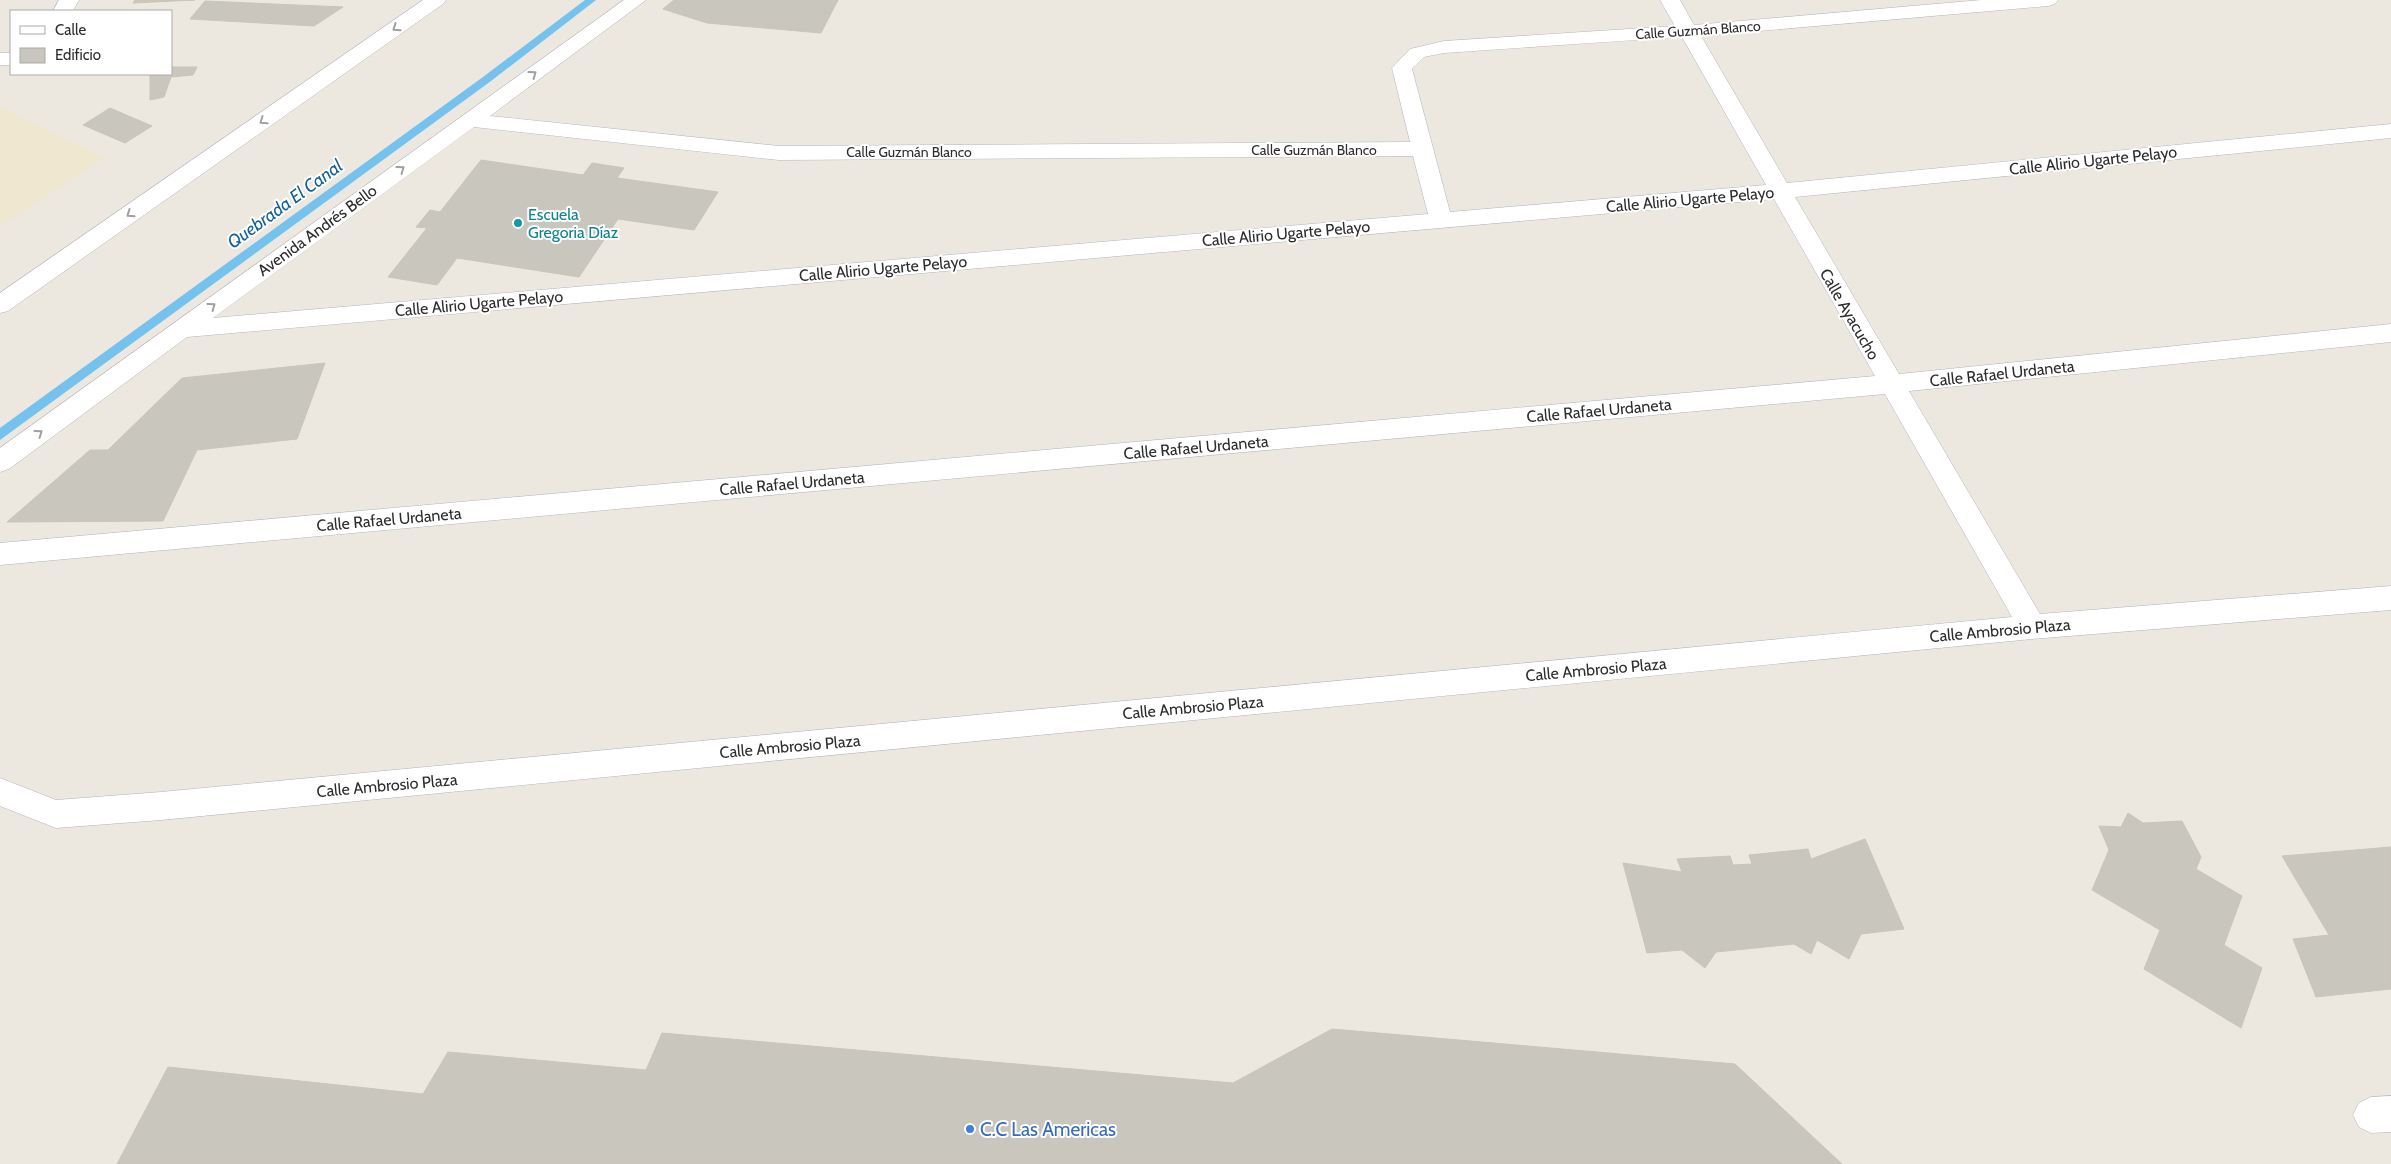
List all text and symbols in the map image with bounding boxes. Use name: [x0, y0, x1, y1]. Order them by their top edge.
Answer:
legend: [10, 10, 172, 75]
street label: Calle Guzmán Blanco: [1635, 17, 1762, 43]
text: Calle: [55, 21, 86, 39]
one-way arrow: [393, 22, 402, 31]
text: Edificio: [55, 46, 101, 64]
one-way arrow: [527, 71, 536, 81]
one-way arrow: [259, 115, 269, 124]
street label: Calle Guzmán Blanco: [1251, 141, 1377, 159]
street label: Calle Alirio Ugarte Pelayo: [2008, 142, 2178, 179]
street label: Calle Guzmán Blanco: [846, 143, 972, 161]
water label: Quebrada El Canal: [223, 154, 348, 253]
one-way arrow: [395, 167, 404, 175]
street label: Avenida Andrés Bello: [254, 181, 381, 280]
street label: Calle Alirio Ugarte Pelayo: [1605, 183, 1775, 216]
place label: Escuela Gregoria Díaz: [528, 205, 619, 242]
one-way arrow: [126, 208, 136, 217]
marker: Escuela Gregoria Díaz: [512, 217, 524, 229]
street label: Calle Alirio Ugarte Pelayo: [1201, 217, 1371, 250]
street label: Calle Alirio Ugarte Pelayo: [798, 252, 968, 285]
street label: Calle Ayacucho: [1816, 265, 1883, 363]
street label: Calle Alirio Ugarte Pelayo: [394, 287, 564, 320]
one-way arrow: [206, 303, 216, 312]
street label: Calle Rafael Urdaneta: [1929, 356, 2076, 391]
street label: Calle Rafael Urdaneta: [1526, 395, 1673, 426]
one-way arrow: [33, 430, 43, 439]
street label: Calle Rafael Urdaneta: [1123, 432, 1270, 463]
street label: Calle Rafael Urdaneta: [719, 468, 866, 499]
street label: Calle Rafael Urdaneta: [316, 504, 463, 535]
street label: Calle Ambrosio Plaza: [1929, 615, 2072, 646]
street label: Calle Ambrosio Plaza: [1525, 654, 1668, 685]
street label: Calle Ambrosio Plaza: [1122, 692, 1265, 723]
street label: Calle Ambrosio Plaza: [719, 731, 862, 762]
street label: Calle Ambrosio Plaza: [316, 770, 459, 801]
place label: C.C Las Americas: [980, 1118, 1116, 1141]
marker: C.C Las Americas: [964, 1123, 976, 1135]

